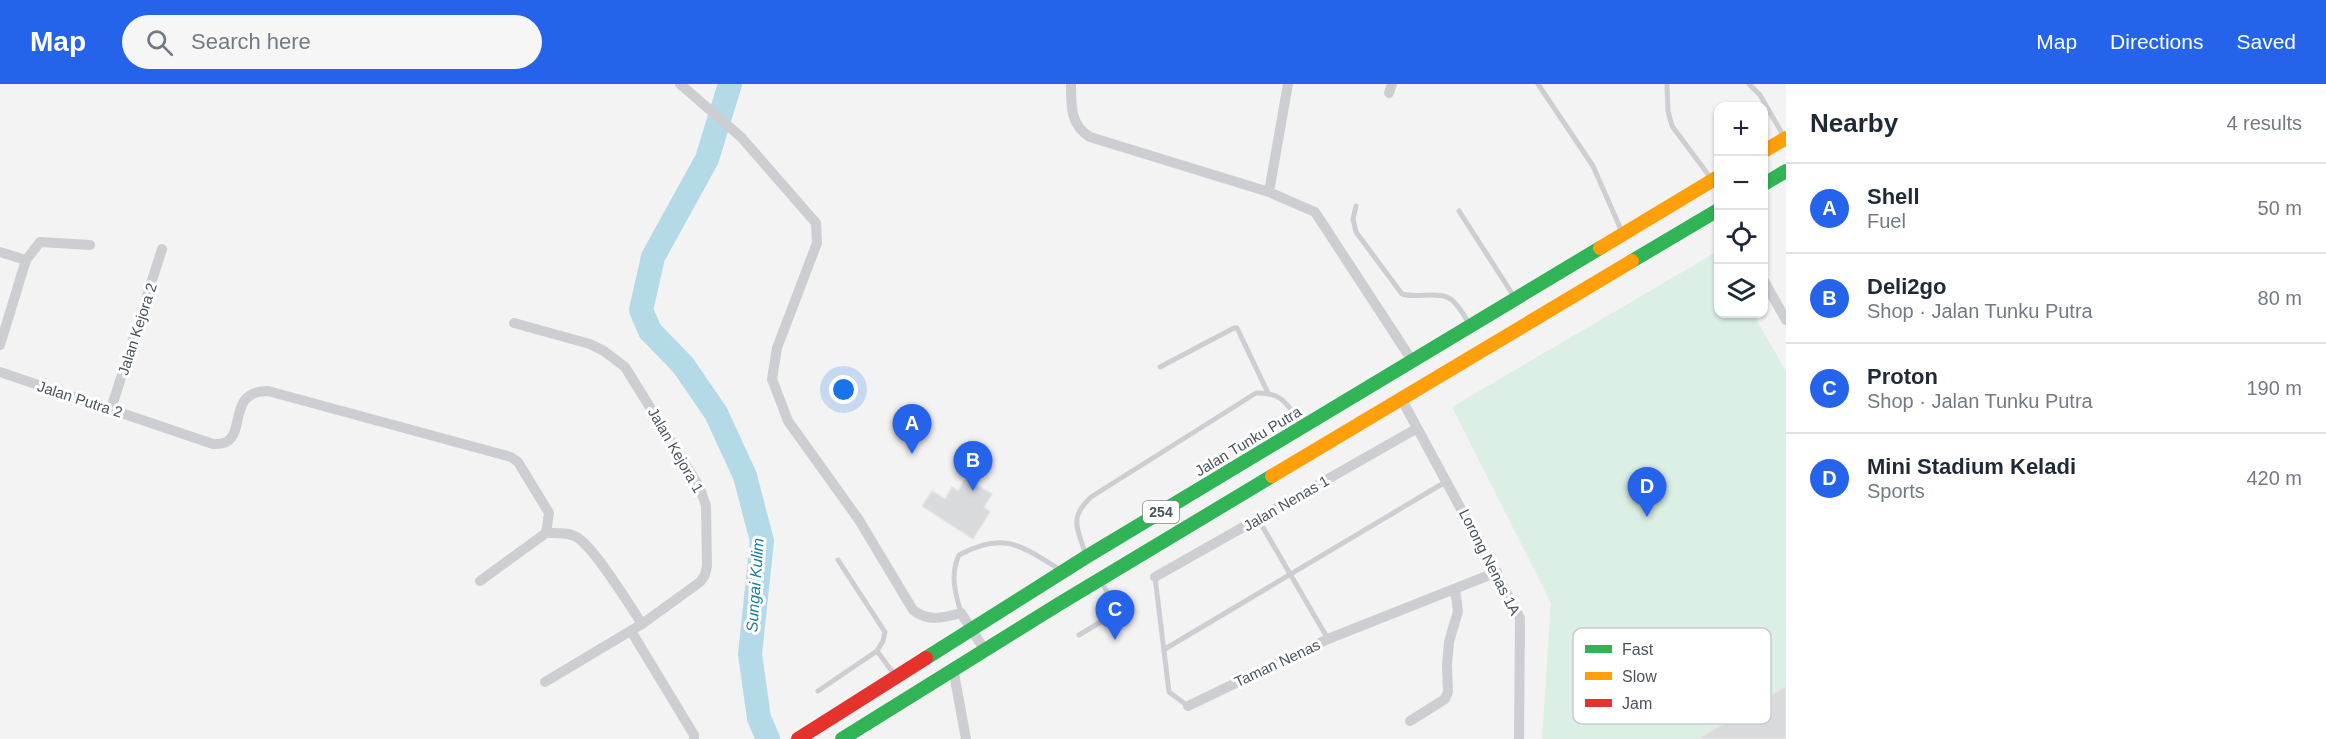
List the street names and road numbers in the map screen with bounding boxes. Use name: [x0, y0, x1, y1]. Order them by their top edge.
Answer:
street label: Jalan Kejora 2: [114, 281, 160, 377]
street label: Jalan Putra 2: [35, 377, 125, 421]
street label: Jalan Tunku Putra: [1192, 402, 1305, 479]
street label: Jalan Kejora 1: [645, 404, 707, 496]
street label: Jalan Nenas 1: [1240, 472, 1332, 534]
road number: 254: [1143, 501, 1179, 523]
street label: Lorong Nenas 1A: [1456, 506, 1524, 618]
street label: Taman Nenas: [1231, 636, 1323, 690]

